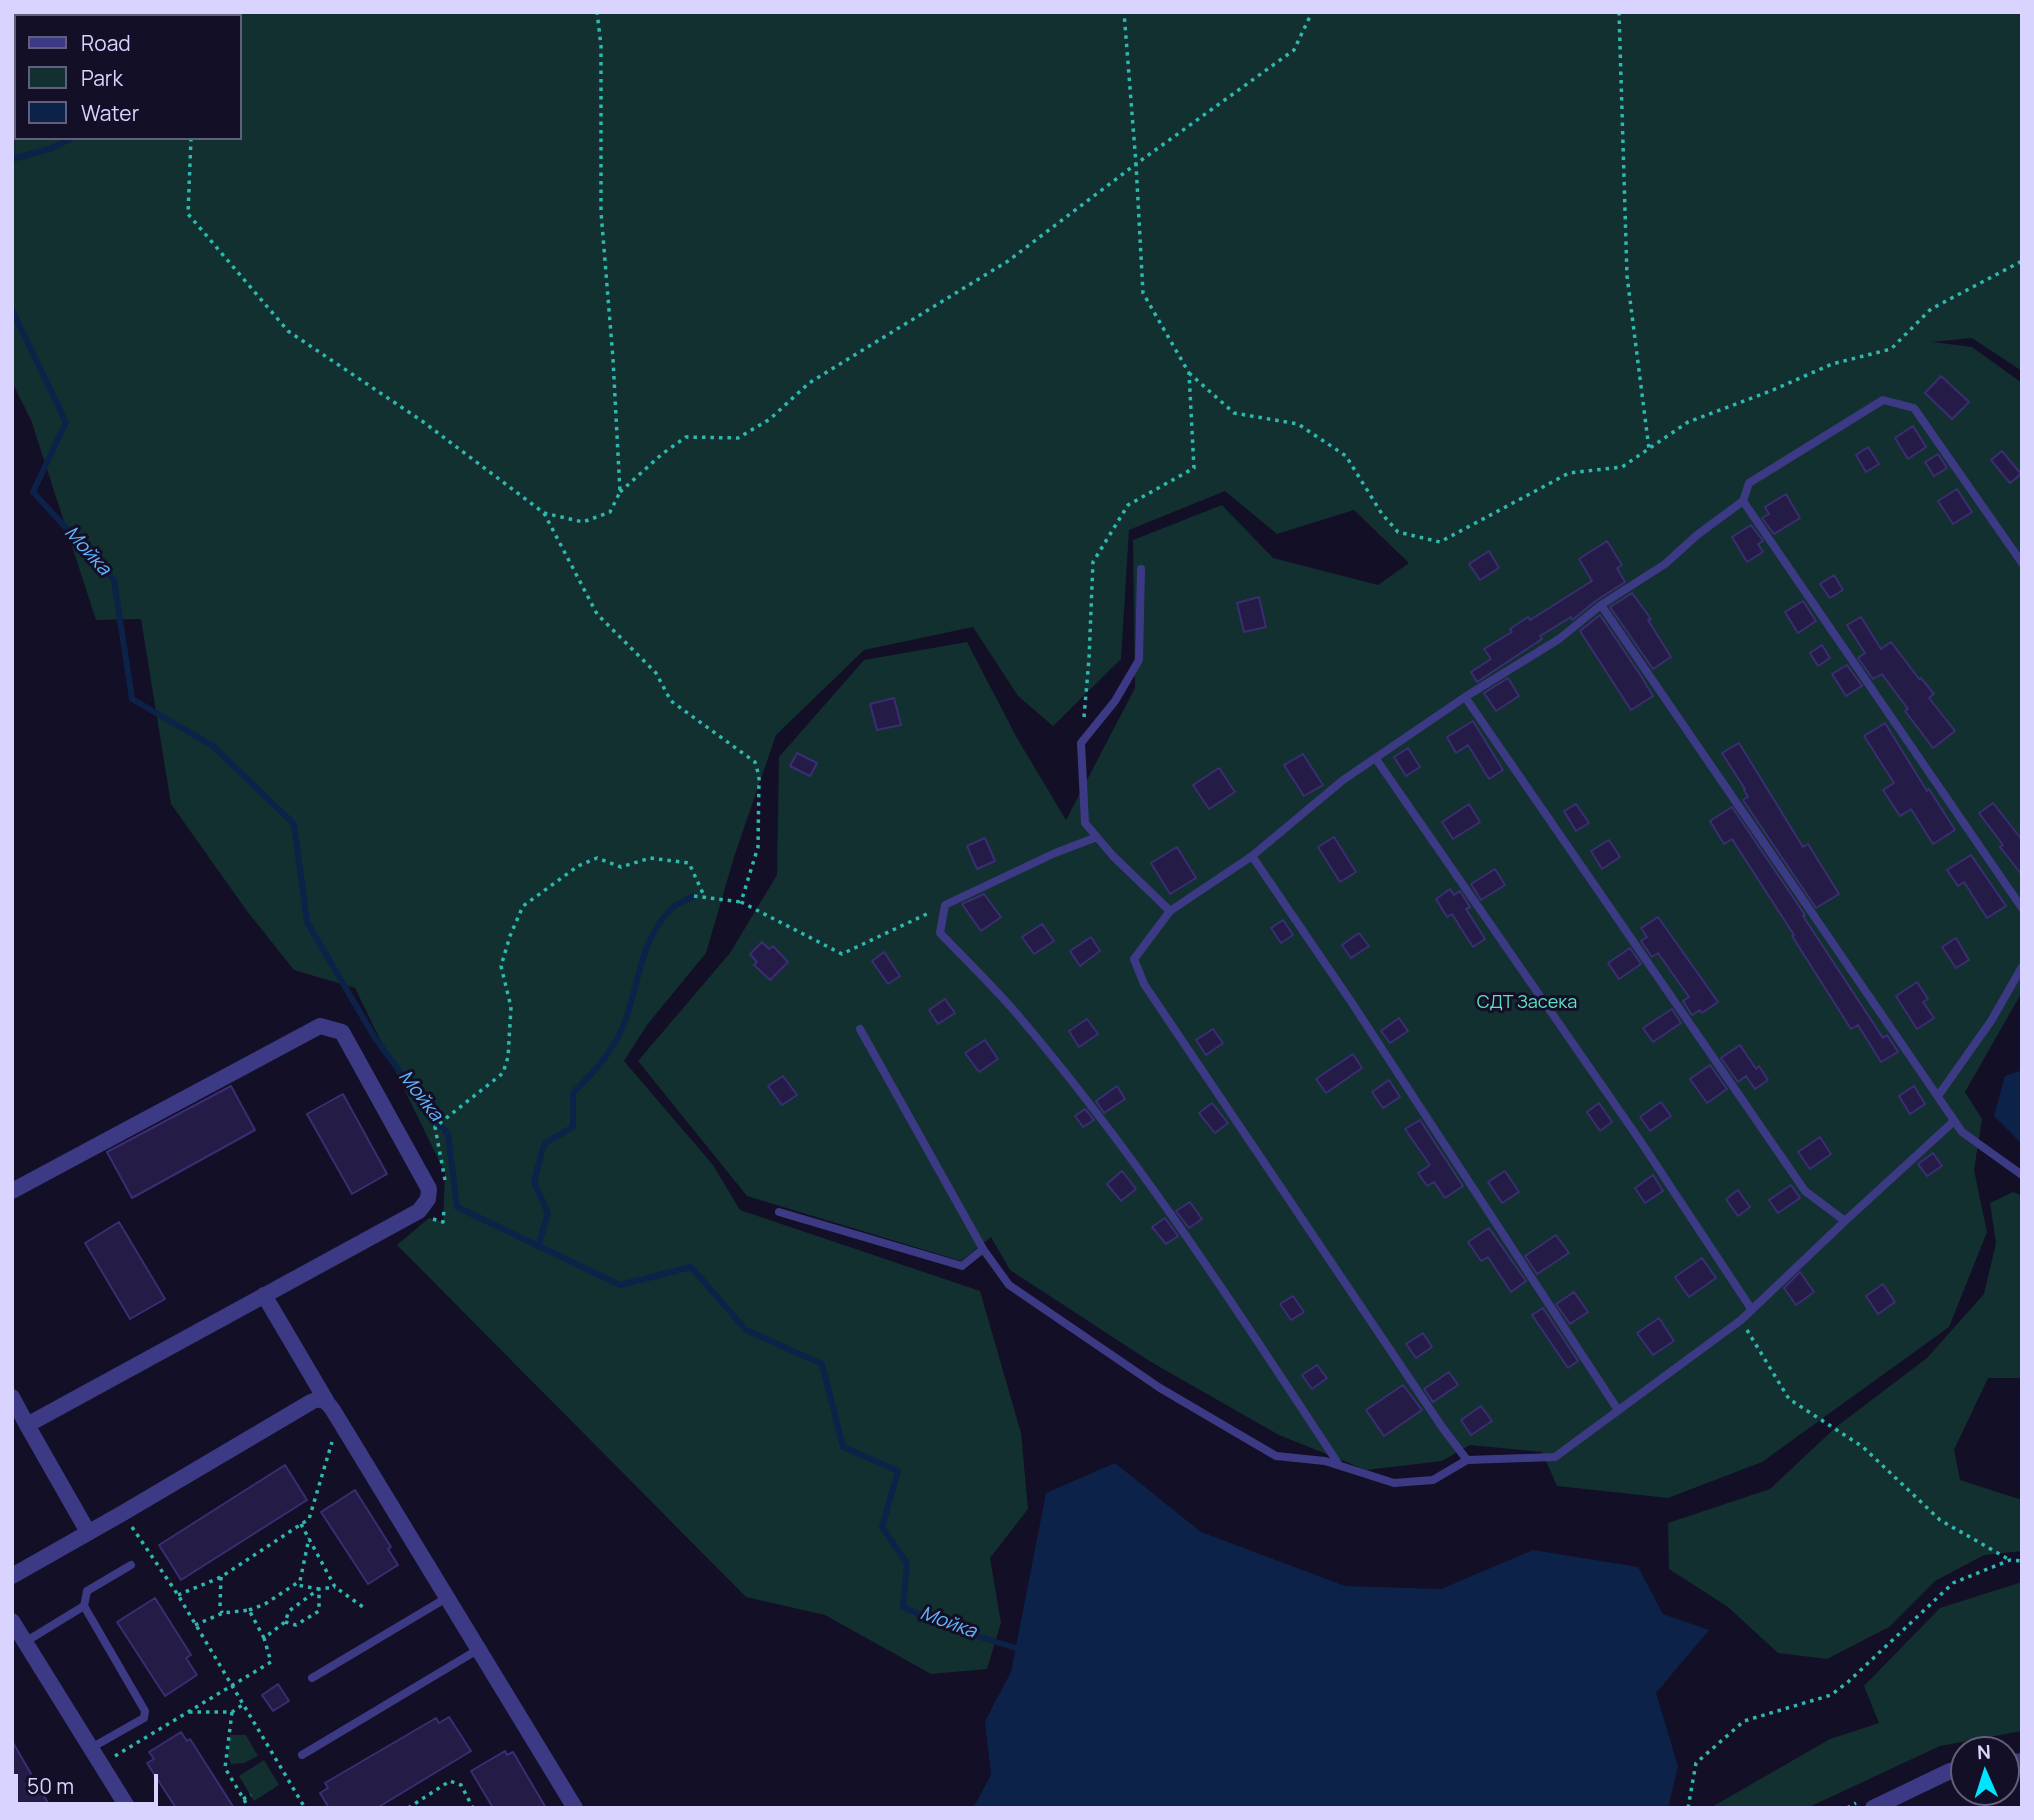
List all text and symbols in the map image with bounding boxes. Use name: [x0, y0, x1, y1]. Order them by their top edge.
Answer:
legend: [14, 14, 242, 140]
text: Road: [81, 29, 131, 57]
text: Park: [81, 64, 123, 92]
text: Water: [81, 99, 139, 127]
water label: Мойка: [59, 522, 115, 580]
park label: СДТ Засека: [1477, 992, 1577, 1014]
water label: Мойка: [393, 1066, 447, 1126]
water label: Мойка: [917, 1602, 979, 1644]
north arrow: [1950, 1736, 2020, 1806]
text: N: [1977, 1739, 1992, 1765]
scale bar: [18, 1760, 161, 1804]
text: 50 m: [27, 1772, 74, 1800]

